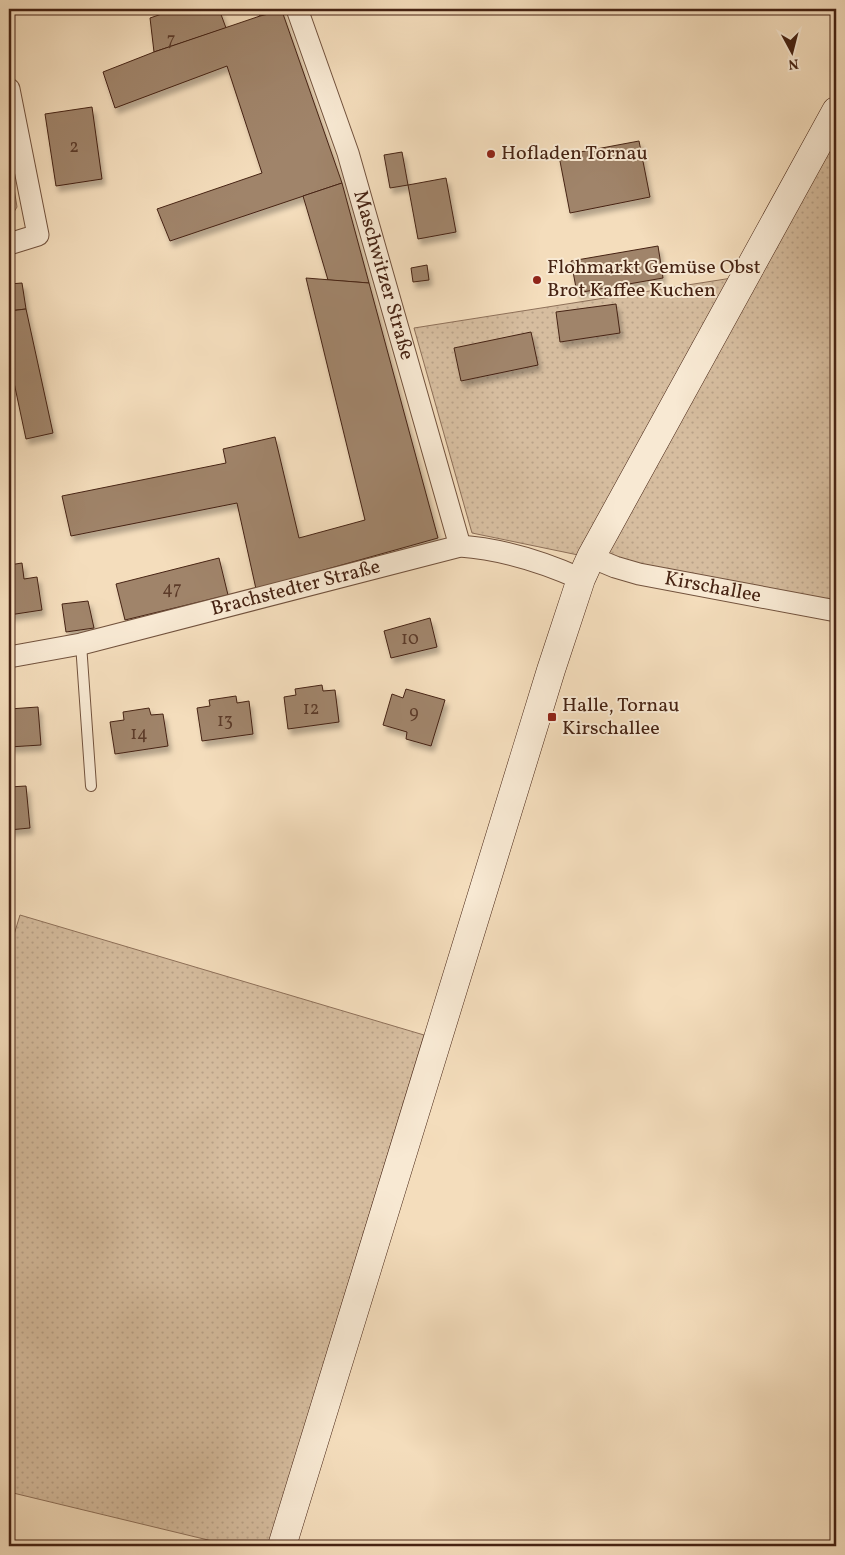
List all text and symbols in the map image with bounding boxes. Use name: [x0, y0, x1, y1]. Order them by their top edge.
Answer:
house number: 7: [167, 28, 175, 53]
north arrow: [768, 28, 818, 78]
text: N: [787, 53, 800, 73]
house number: 2: [69, 135, 79, 160]
place label: Hofladen Tornau: [501, 140, 648, 168]
marker: Hofladen Tornau: [485, 148, 497, 160]
street label: Maschwitzer Straße: [345, 187, 420, 363]
place label: Flohmarkt Gemüse Obst Brot Kaffee Kuchen: [547, 254, 761, 305]
marker: Flohmarkt Gemüse Obst Brot Kaffee Kuchen: [531, 274, 543, 286]
street label: Brachstedter Straße: [208, 553, 383, 624]
street label: Kirschallee: [662, 565, 763, 611]
house number: 47: [162, 577, 182, 602]
house number: 10: [401, 627, 419, 652]
place label: Halle, Tornau Kirschallee: [562, 692, 680, 743]
house number: 12: [303, 697, 319, 722]
house number: 9: [409, 701, 419, 726]
house number: 13: [217, 709, 233, 734]
marker: Halle, Tornau Kirschallee: [546, 711, 558, 723]
house number: 14: [130, 722, 148, 747]

